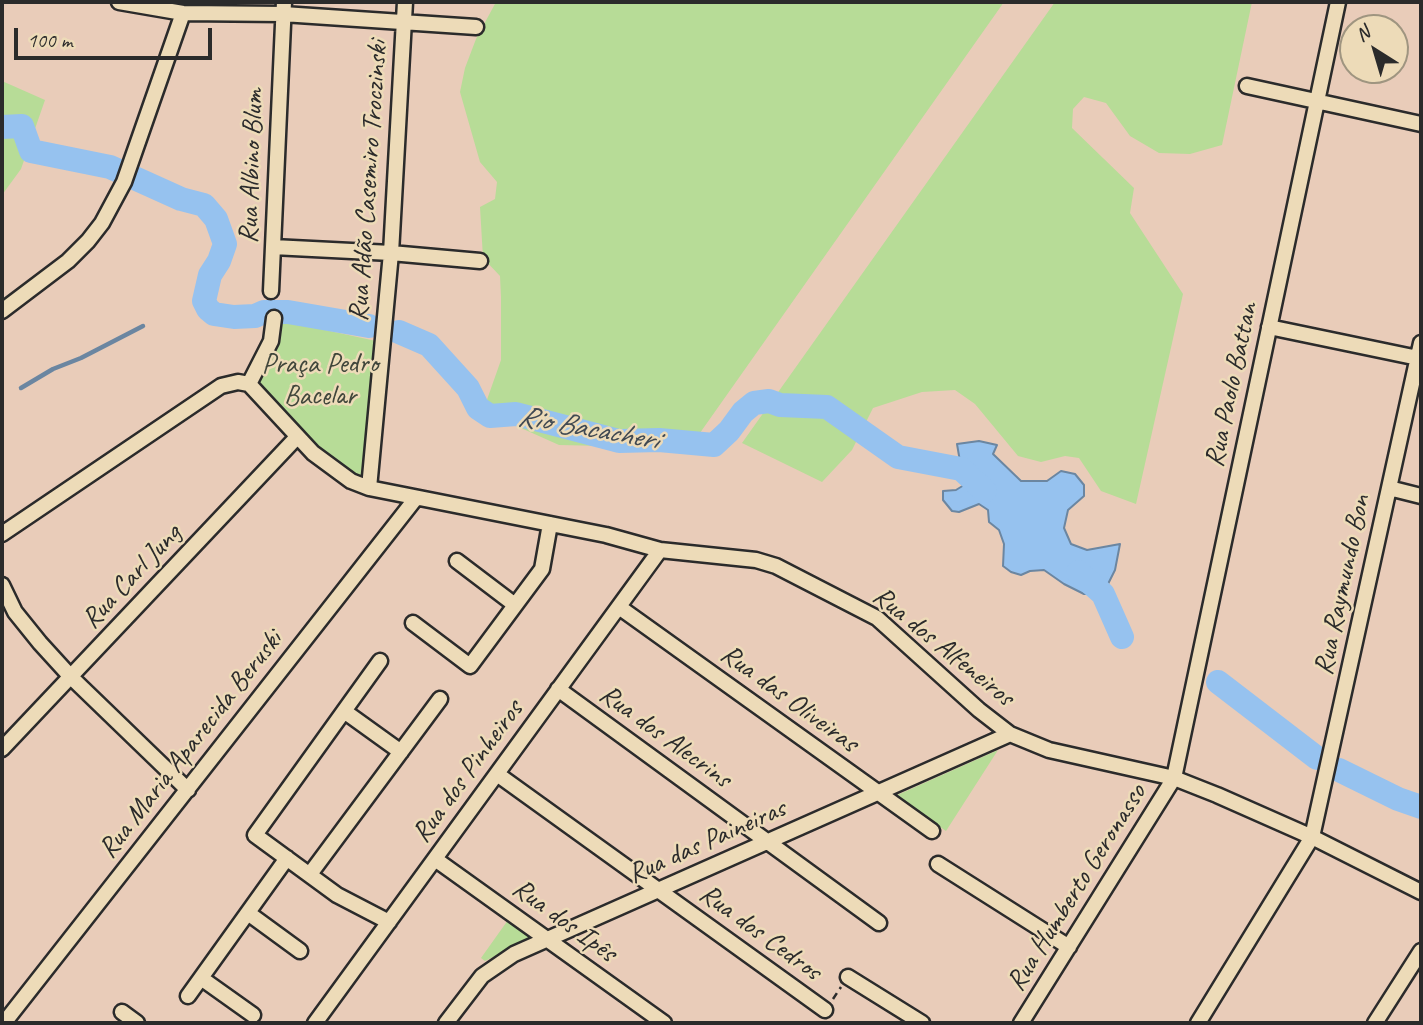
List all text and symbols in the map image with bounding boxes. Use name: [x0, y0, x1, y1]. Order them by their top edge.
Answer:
scale bar: [18, 14, 215, 58]
north arrow: [1339, 14, 1409, 84]
text: N: [1351, 21, 1374, 47]
text: 100 m: [27, 27, 72, 53]
street label: Rua Adão Casemiro Troczinski: [342, 39, 396, 323]
street label: Rua Albino Blum: [233, 88, 271, 244]
street label: Rua Paolo Battan: [1198, 300, 1266, 470]
park label: Praça Pedro Bacelar: [262, 348, 378, 414]
water label: Rio Bacacheri: [515, 399, 661, 459]
street label: Rua Raymundo Bon: [1308, 492, 1378, 678]
street label: Rua Carl Jung: [75, 518, 189, 636]
street label: Rua dos Alfeneiros: [865, 580, 1021, 714]
street label: Rua Maria Aparecida Beruski: [92, 625, 290, 865]
street label: Rua das Oliveiras: [714, 638, 864, 760]
street label: Rua dos Alecrins: [592, 678, 738, 796]
street label: Rua dos Pinheiros: [405, 694, 531, 850]
street label: Rua Humberto Geronasso: [1000, 778, 1154, 998]
street label: Rua das Paineiras: [623, 792, 791, 892]
street label: Rua dos Ipês: [505, 872, 623, 970]
street label: Rua dos Cedros: [692, 877, 828, 989]

